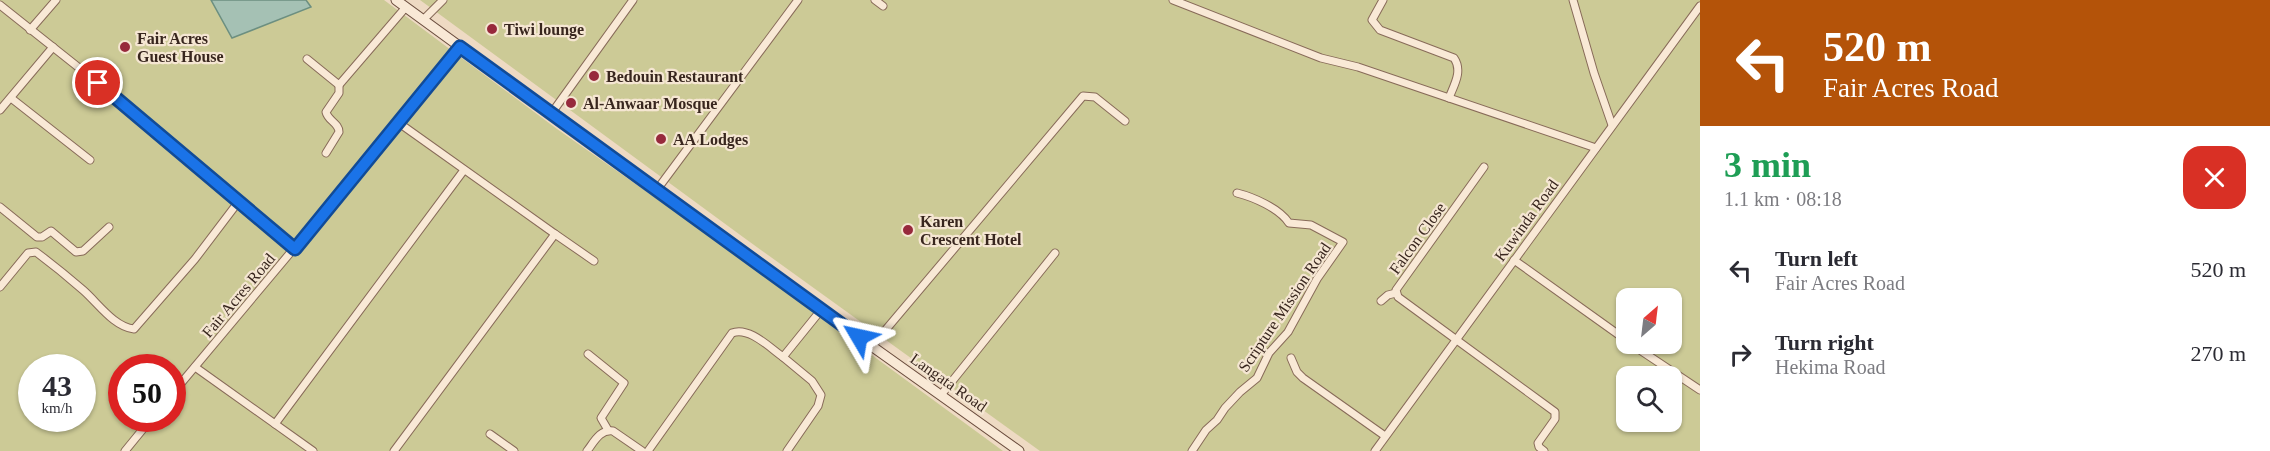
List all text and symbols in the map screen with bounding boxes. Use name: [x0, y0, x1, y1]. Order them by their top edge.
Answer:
place label: Tiwi lounge: [504, 21, 584, 39]
marker: Tiwi lounge: [485, 22, 499, 36]
icon: left: [1724, 24, 1802, 102]
text: 520 m: [1823, 24, 1932, 70]
place label: Fair Acres Guest House: [137, 30, 224, 65]
marker: Fair Acres Guest House: [118, 40, 132, 54]
pin: [72, 57, 123, 108]
icon: arrive: [81, 66, 114, 99]
place label: Bedouin Restaurant: [606, 68, 744, 85]
marker: Bedouin Restaurant: [587, 69, 601, 83]
text: Fair Acres Road: [1823, 73, 1998, 103]
place label: Al-Anwaar Mosque: [583, 95, 717, 113]
marker: Al-Anwaar Mosque: [564, 96, 578, 110]
place label: AA Lodges: [673, 131, 748, 149]
marker: AA Lodges: [654, 132, 668, 146]
text: 3 min: [1724, 145, 1811, 185]
button: close: [2183, 146, 2246, 209]
street label: Kuwinda Road: [1491, 176, 1562, 264]
text: 1.1 km · 08:18: [1724, 188, 1842, 210]
street label: Falcon Close: [1386, 199, 1449, 277]
place label: Karen Crescent Hotel: [920, 213, 1022, 248]
marker: Karen Crescent Hotel: [901, 223, 915, 237]
street label: Scripture Mission Road: [1235, 240, 1335, 376]
text: Turn left: [1775, 246, 1858, 271]
street label: Fair Acres Road: [198, 250, 278, 341]
icon: left: [1724, 254, 1757, 287]
text: 520 m: [2190, 257, 2246, 282]
text: Fair Acres Road: [1775, 272, 1905, 294]
north arrow: [1616, 288, 1682, 354]
map controls: [1616, 288, 1682, 432]
position arrow: [827, 305, 891, 369]
text: Turn right: [1775, 330, 1874, 355]
icon: right: [1724, 338, 1757, 371]
text: 270 m: [2190, 341, 2246, 366]
street label: Langata Road: [907, 350, 990, 416]
speed limit sign: 50: [108, 354, 186, 432]
text: Hekima Road: [1775, 356, 1886, 378]
button: search: [1616, 366, 1682, 432]
text: 43: [42, 369, 72, 402]
text: km/h: [42, 400, 72, 416]

